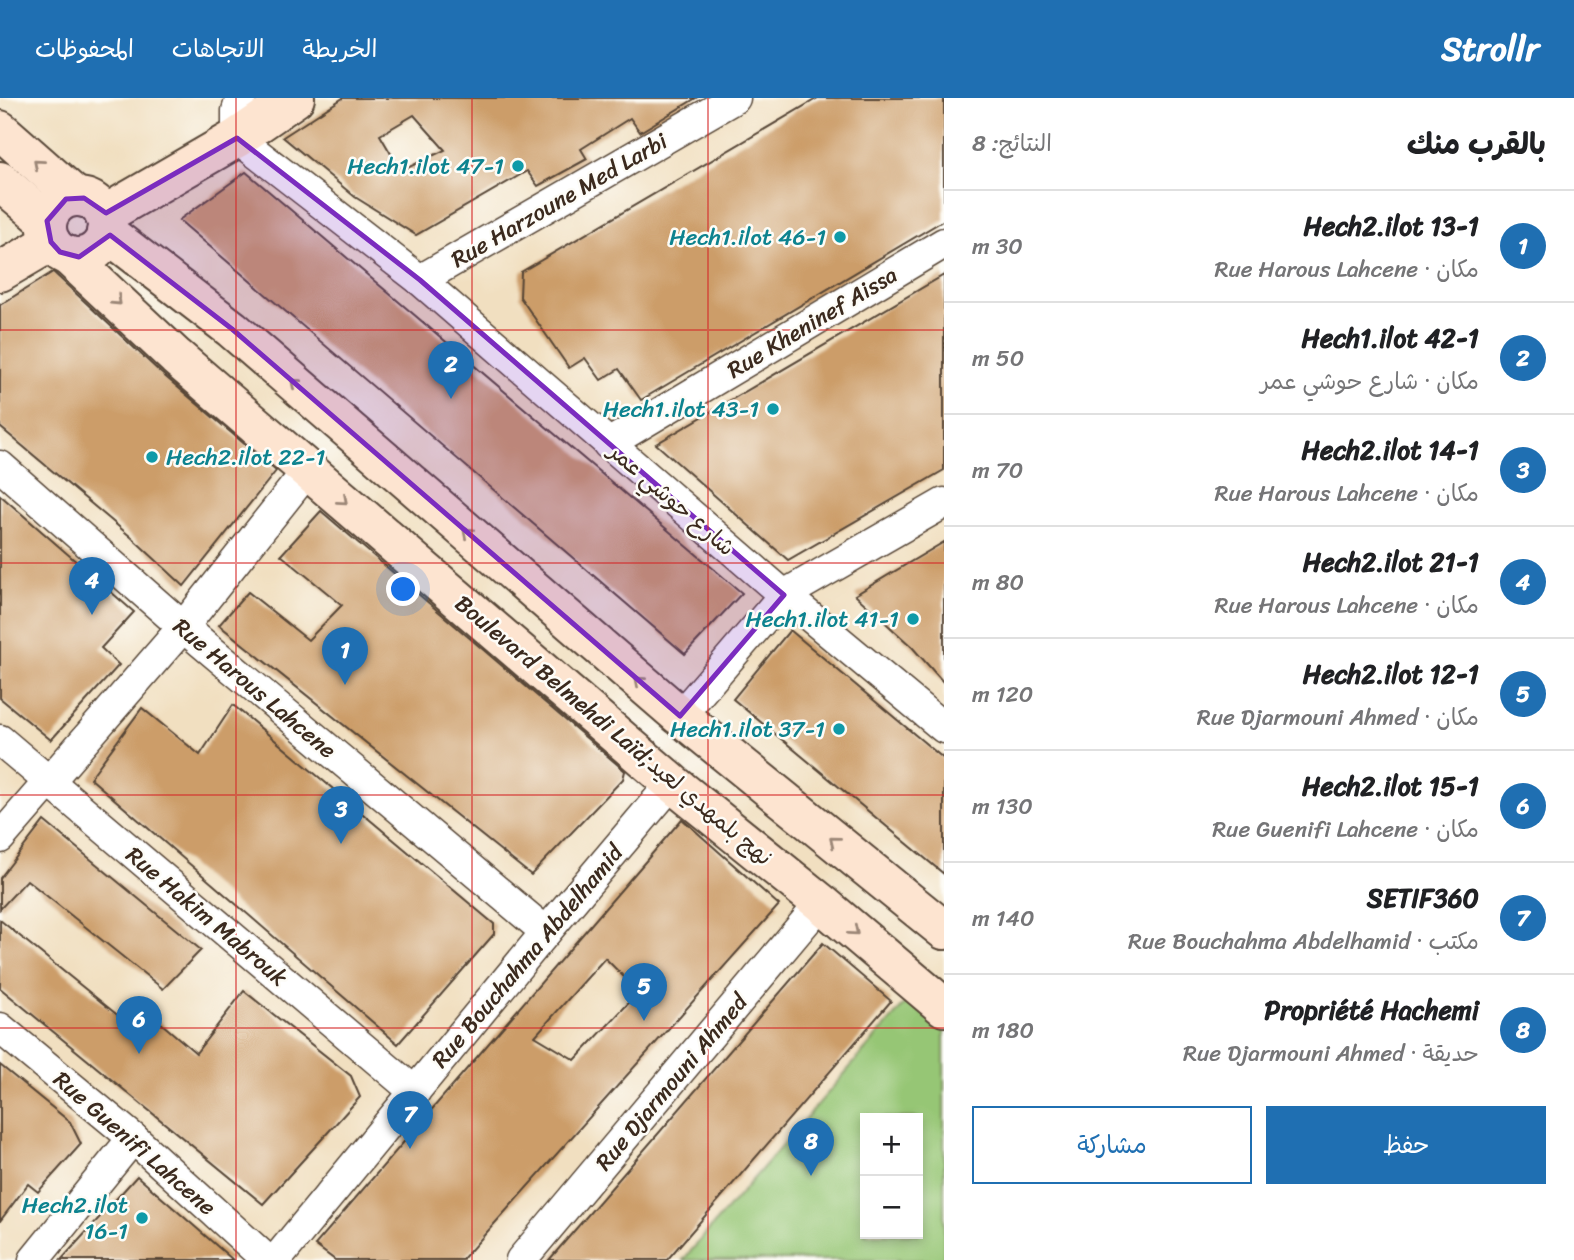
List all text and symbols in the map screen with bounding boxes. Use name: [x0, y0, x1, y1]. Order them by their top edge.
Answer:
text: Strollr: [1441, 20, 1539, 78]
text: المحفوظات: [35, 28, 134, 70]
text: الاتجاهات: [172, 28, 265, 70]
text: الخريطة: [303, 28, 377, 70]
text: بالقرب منك: [1407, 117, 1546, 171]
street label: Rue Harzoune Med Larbi: [443, 121, 676, 279]
text: النتائج: 8: [972, 123, 1052, 164]
place label: Hech1.ilot 47-1: [347, 146, 504, 187]
marker: Hech1.ilot 47-1: [510, 158, 526, 174]
one-way arrow: [33, 160, 46, 172]
text: Hech2.ilot 13-1: [1304, 203, 1479, 249]
place label: Hech1.ilot 46-1: [669, 217, 826, 258]
text: 30 m: [972, 226, 1023, 267]
text: 1: [1518, 226, 1528, 267]
marker: Hech1.ilot 46-1: [832, 229, 848, 245]
text: مكان · Rue Harous Lahcene: [1215, 249, 1479, 290]
street label: Rue Kheninef Aissa: [719, 255, 906, 390]
one-way arrow: [108, 293, 121, 306]
text: Hech1.ilot 42-1: [1302, 315, 1479, 361]
text: 50 m: [972, 338, 1024, 379]
text: 2: [1516, 338, 1530, 379]
pin: 2: [428, 341, 474, 399]
text: مكان · شارع حوشي عمر: [1260, 361, 1479, 402]
one-way arrow: [291, 379, 304, 391]
place label: Hech1.ilot 43-1: [603, 389, 759, 430]
marker: Hech1.ilot 43-1: [765, 401, 781, 417]
text: Hech2.ilot 14-1: [1302, 427, 1479, 473]
street label: شارع حوشي عمر: [597, 431, 745, 567]
place label: Hech2.ilot 22-1: [166, 437, 325, 478]
marker: Hech2.ilot 22-1: [144, 449, 160, 465]
text: 70 m: [972, 450, 1023, 491]
text: 3: [1517, 450, 1529, 491]
text: مكان · Rue Harous Lahcene: [1215, 473, 1479, 514]
one-way arrow: [334, 492, 347, 504]
one-way arrow: [463, 528, 476, 540]
text: Hech2.ilot 21-1: [1303, 539, 1479, 585]
pin: 4: [69, 557, 115, 615]
text: 80 m: [972, 562, 1024, 603]
text: 4: [1516, 562, 1530, 603]
your location: [386, 572, 420, 606]
street label: Boulevard Belmehdi Laïd;نهج بلمهدي لعيد: [445, 584, 782, 876]
text: مكان · Rue Harous Lahcene: [1215, 585, 1479, 626]
place label: Hech1.ilot 41-1: [745, 599, 899, 640]
street label: Rue Harous Lahcene: [163, 607, 346, 770]
marker: Hech1.ilot 41-1: [905, 611, 921, 627]
pin: 1: [322, 627, 368, 685]
text: Hech2.ilot 12-1: [1303, 651, 1479, 697]
text: 120 m: [972, 674, 1033, 715]
text: 5: [1516, 674, 1530, 715]
one-way arrow: [635, 677, 648, 689]
text: مكان · Rue Djarmouni Ahmed: [1197, 697, 1479, 738]
place label: Hech1.ilot 37-1: [670, 709, 825, 750]
marker: Hech1.ilot 37-1: [831, 721, 847, 737]
text: Hech2.ilot 15-1: [1302, 763, 1479, 809]
pin: 3: [318, 786, 364, 844]
text: 130 m: [972, 786, 1033, 827]
text: 6: [1516, 786, 1530, 827]
text: مكان · Rue Guenifi Lahcene: [1212, 809, 1479, 850]
street label: Rue Bouchahma Abdelhamid: [421, 834, 635, 1078]
street label: Rue Hakim Mabrouk: [116, 836, 297, 997]
one-way arrow: [829, 837, 842, 849]
text: SETIF360: [1367, 875, 1479, 921]
text: 140 m: [972, 898, 1034, 939]
text: 7: [1516, 898, 1530, 939]
text: مكتب · Rue Bouchahma Abdelhamid: [1128, 921, 1479, 962]
one-way arrow: [845, 923, 858, 935]
pin: 5: [621, 963, 667, 1021]
street label: Rue Djarmouni Ahmed: [585, 983, 759, 1180]
text: Propriété Hachemi: [1264, 987, 1479, 1033]
pin: 6: [116, 996, 162, 1054]
text: 180 m: [972, 1010, 1034, 1051]
text: 8: [1516, 1010, 1530, 1051]
text: حديقة · Rue Djarmouni Ahmed: [1183, 1033, 1479, 1074]
street label: Rue Guenifi Lahcene: [43, 1060, 226, 1227]
pin: 7: [387, 1091, 433, 1149]
button: مشاركة: [972, 1106, 1252, 1184]
button: حفظ: [1266, 1106, 1546, 1184]
map controls: [860, 1113, 923, 1239]
button: +: [860, 1113, 923, 1176]
pin: 8: [788, 1118, 834, 1176]
button: −: [860, 1176, 923, 1239]
place label: Hech2.ilot 16-1: [22, 1185, 128, 1252]
marker: Hech2.ilot 16-1: [134, 1210, 150, 1226]

